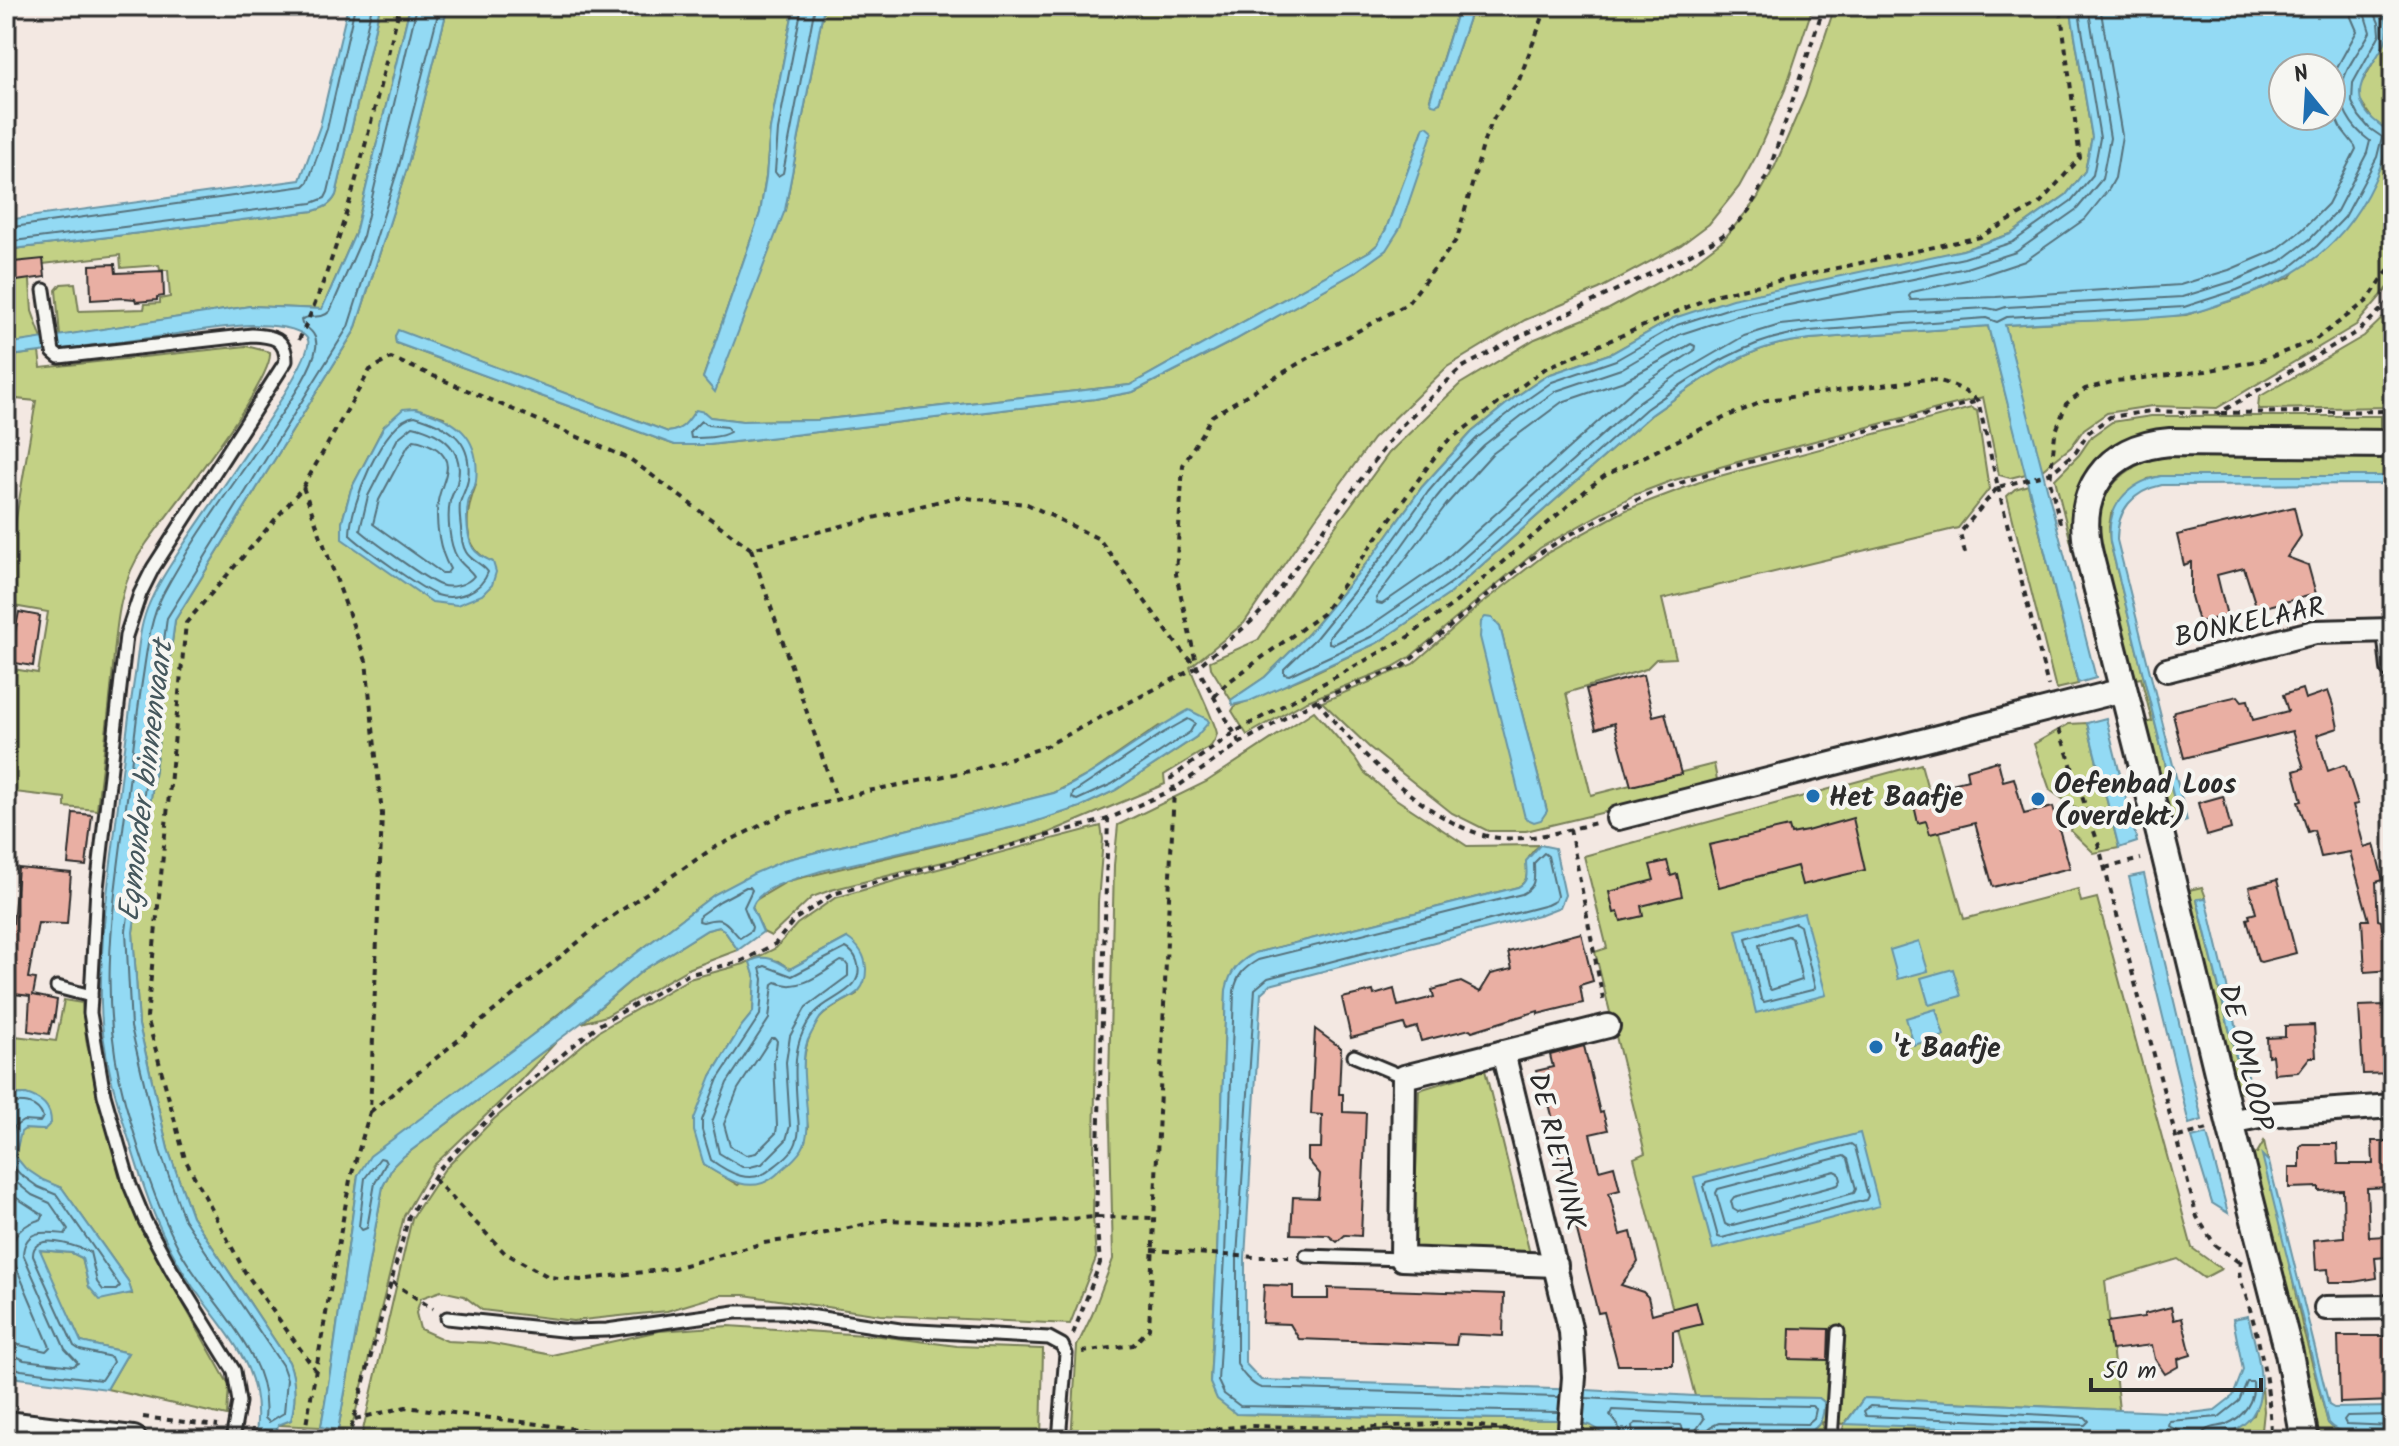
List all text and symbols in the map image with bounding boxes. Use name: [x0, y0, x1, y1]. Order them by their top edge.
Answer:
north arrow: [2267, 52, 2347, 132]
text: N: [2290, 57, 2314, 94]
street label: BONKELAAR: [2170, 586, 2329, 661]
water label: Egmonder binnenvaart: [106, 634, 189, 924]
place label: Oefenbad Loos (overdekt): [2054, 763, 2236, 840]
place label: Het Baafje: [1829, 776, 1964, 821]
marker: Het Baafje: [1804, 787, 1822, 805]
marker: Oefenbad Loos (overdekt): [2029, 790, 2047, 808]
street label: DE OMLOOP: [2205, 980, 2285, 1136]
place label: 't Baafje: [1892, 1027, 2001, 1072]
marker: 't Baafje: [1867, 1038, 1885, 1056]
street label: DE RIETVINK: [1514, 1068, 1597, 1236]
scale bar: [2091, 1342, 2261, 1392]
text: 50 m: [2103, 1352, 2157, 1391]

